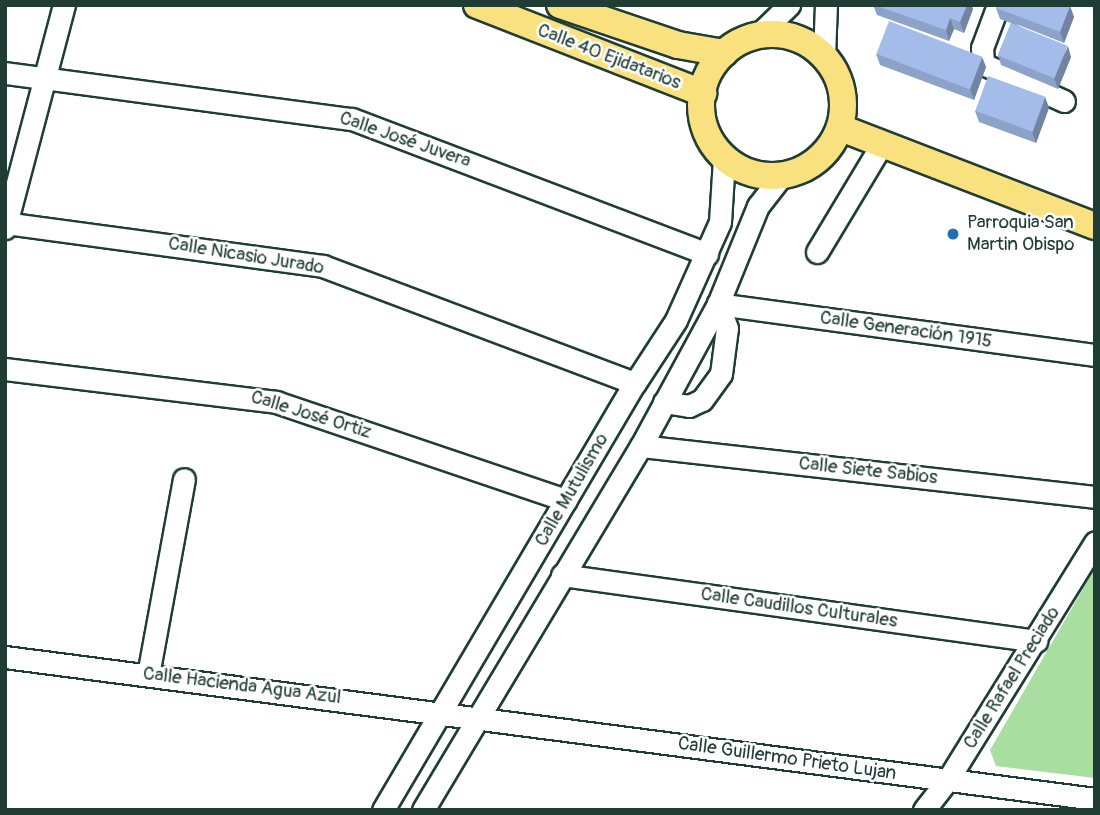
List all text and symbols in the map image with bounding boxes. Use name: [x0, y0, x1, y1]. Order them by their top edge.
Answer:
street label: Calle 40 Ejidatarios: [534, 19, 684, 95]
street label: Calle José Juvera: [336, 107, 474, 173]
place label: Parroquia San Martin Obispo: [967, 212, 1074, 256]
marker: Parroquia San Martin Obispo: [945, 226, 961, 242]
street label: Calle Nicasio Jurado: [166, 232, 326, 280]
street label: Calle Generación 1915: [818, 307, 994, 353]
street label: Calle José Ortiz: [248, 386, 374, 444]
street label: Calle Mutulismo: [530, 429, 614, 551]
street label: Calle Siete Sabios: [797, 452, 939, 490]
street label: Calle Caudillos Culturales: [699, 583, 899, 633]
street label: Calle Rafael Preciado: [959, 603, 1065, 753]
street label: Calle Hacienda Agua Azul: [142, 663, 342, 709]
street label: Calle Guillermo Prieto Lujan: [676, 732, 898, 786]

